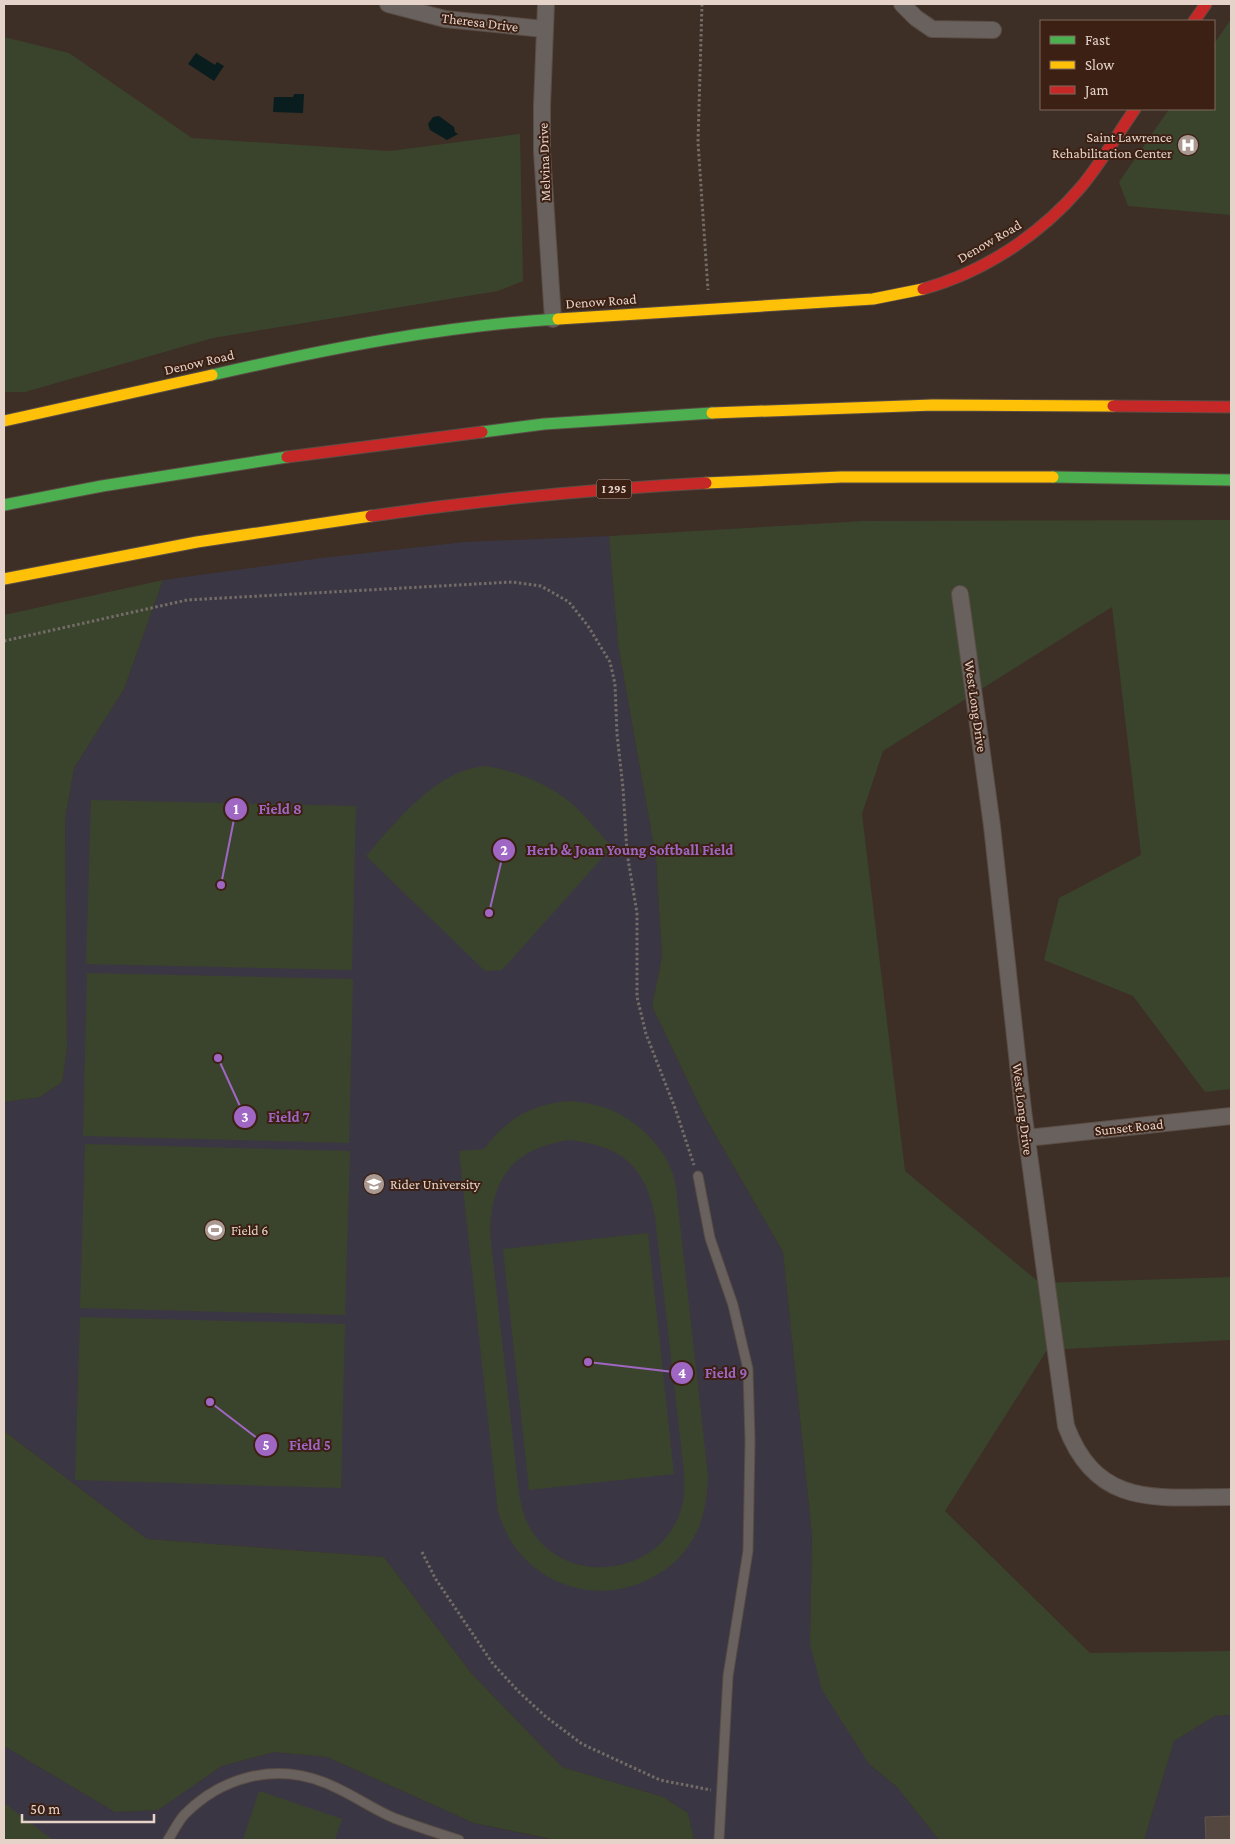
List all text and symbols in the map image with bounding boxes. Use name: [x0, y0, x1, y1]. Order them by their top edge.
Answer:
street label: Theresa Drive: [441, 9, 519, 35]
legend: [1040, 20, 1215, 110]
text: Fast: [1085, 32, 1111, 48]
text: Slow: [1085, 57, 1115, 73]
text: Jam: [1083, 82, 1108, 99]
street label: Melvina Drive: [535, 122, 553, 202]
place label: Saint Lawrence Rehabilitation Center: [1052, 129, 1172, 161]
hospital icon: Saint Lawrence Rehabilitation Center: [1176, 133, 1200, 157]
street label: Denow Road: [954, 216, 1024, 266]
street label: Denow Road: [565, 290, 638, 311]
street label: Denow Road: [163, 346, 236, 378]
road number: I 295: [596, 479, 632, 498]
street label: West Long Drive: [962, 659, 990, 753]
callout: Field 8: [224, 794, 312, 824]
text: 1: [233, 801, 239, 817]
text: Field 8: [258, 801, 302, 817]
callout: Herb & Joan Young Softball Field: [492, 835, 744, 865]
text: 2: [500, 842, 508, 858]
text: Herb & Joan Young Softball Field: [527, 842, 734, 858]
street label: West Long Drive: [1009, 1062, 1037, 1156]
callout: Field 7: [233, 1102, 320, 1132]
text: 3: [241, 1109, 249, 1125]
text: Field 7: [268, 1109, 310, 1125]
street label: Sunset Road: [1094, 1115, 1165, 1139]
school or university icon: Rider University: [362, 1172, 386, 1196]
place label: Rider University: [390, 1176, 481, 1192]
sports icon: Field 6: [203, 1218, 227, 1242]
place label: Field 6: [231, 1222, 268, 1238]
callout: Field 9: [670, 1358, 757, 1388]
text: 4: [678, 1365, 686, 1381]
text: Field 9: [705, 1365, 747, 1381]
callout: Field 5: [254, 1430, 341, 1460]
text: 5: [262, 1437, 270, 1453]
text: Field 5: [289, 1437, 331, 1453]
scale bar: [22, 1792, 155, 1824]
text: 50 m: [30, 1801, 60, 1817]

